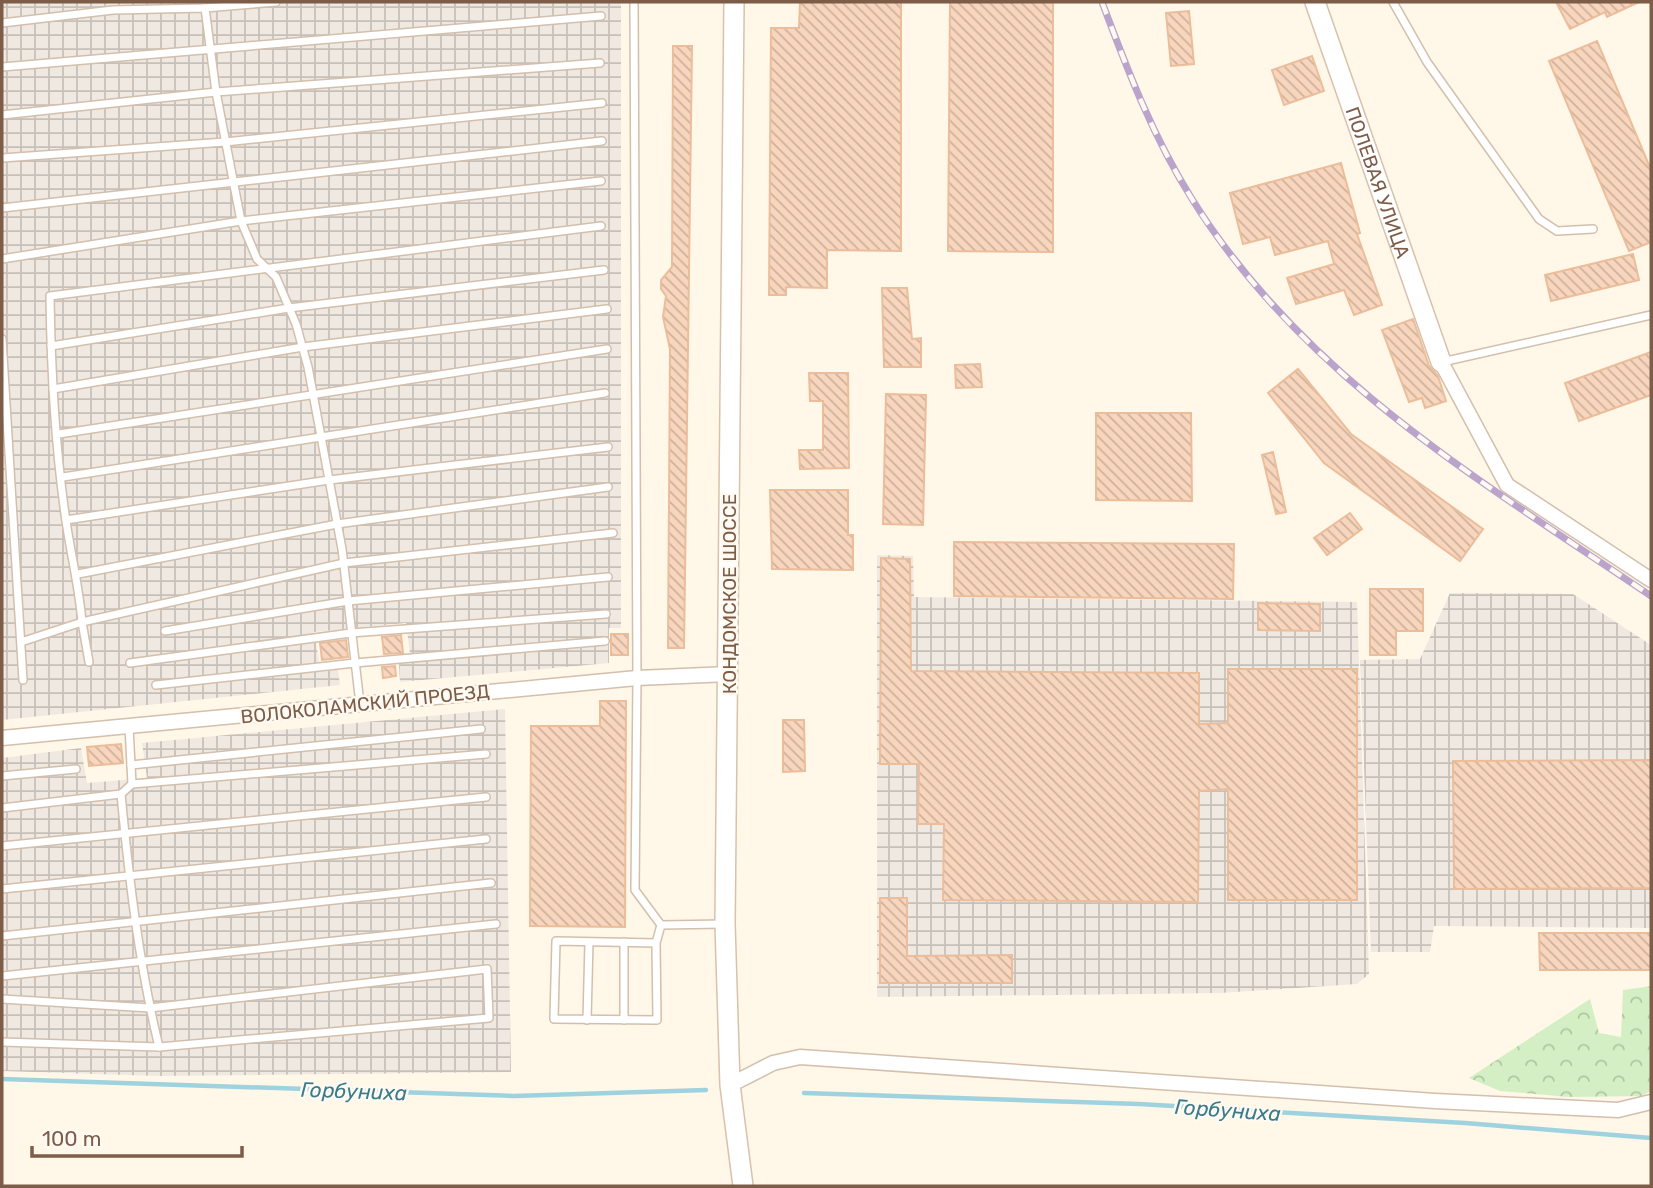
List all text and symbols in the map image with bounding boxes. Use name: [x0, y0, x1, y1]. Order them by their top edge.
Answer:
street label: ПОЛЕВАЯ УЛИЦА: [1341, 104, 1415, 261]
street label: КОНДОМСКОЕ ШОССЕ: [718, 494, 741, 694]
street label: ВОЛОКОЛАМСКИЙ ПРОЕЗД: [239, 679, 491, 729]
water label: Горбуниха: [301, 1077, 407, 1105]
water label: Горбуниха: [1174, 1094, 1282, 1126]
scale bar: [32, 1114, 242, 1158]
text: 100 m: [42, 1126, 101, 1151]

